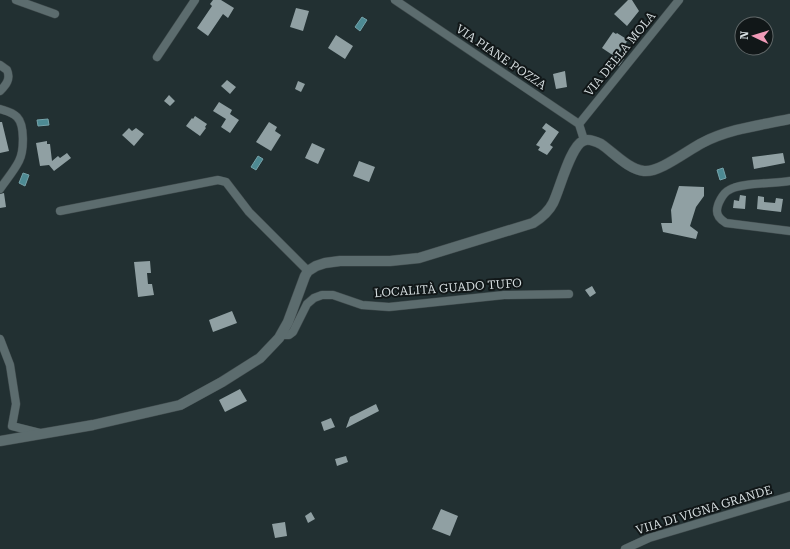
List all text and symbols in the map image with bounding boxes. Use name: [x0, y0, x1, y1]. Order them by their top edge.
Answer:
street label: VIA DELLA MOLA: [582, 9, 659, 99]
north arrow: [734, 16, 774, 56]
street label: VIA PIANE POZZA: [453, 22, 549, 93]
text: N: [738, 30, 751, 40]
street label: LOCALITÀ GUADO TUFO: [374, 276, 522, 300]
street label: VIIA DI VIGNA GRANDE: [634, 483, 774, 537]

